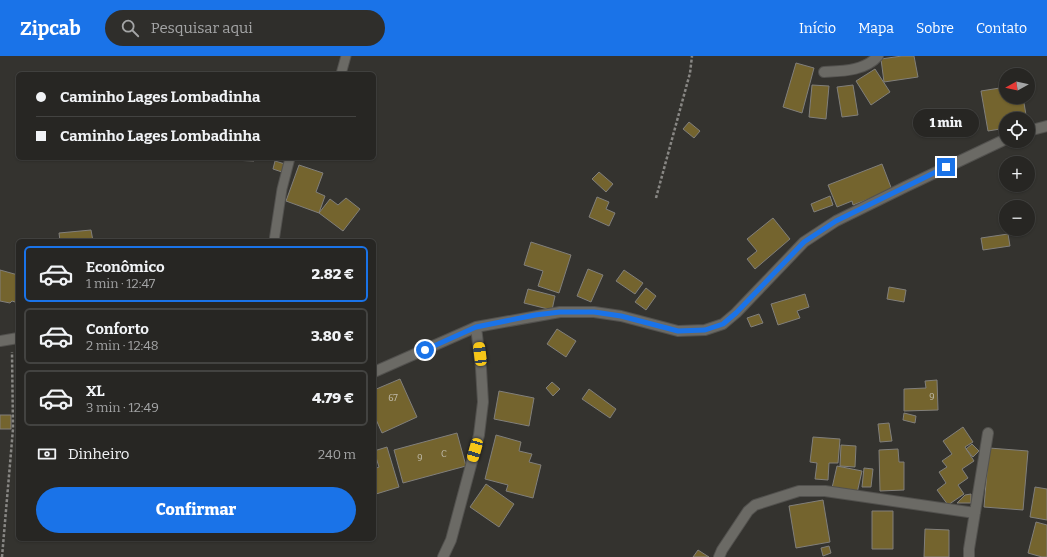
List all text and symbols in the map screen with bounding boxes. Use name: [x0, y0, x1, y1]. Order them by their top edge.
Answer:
search box: [105, 10, 385, 46]
text: Zipcab: [20, 17, 81, 40]
icon: search: [119, 17, 141, 39]
text: Pesquisar aqui: [151, 19, 253, 37]
text: Início: [799, 20, 836, 37]
text: Mapa: [858, 20, 894, 37]
text: Sobre: [916, 20, 954, 37]
text: Contato: [976, 20, 1027, 37]
north arrow: [999, 68, 1035, 104]
map controls: [999, 68, 1035, 236]
text: Caminho Lages Lombadinha: [60, 88, 260, 106]
callout: 1 min: [913, 109, 979, 137]
button: locate: [999, 112, 1035, 148]
text: 1 min: [929, 115, 963, 130]
text: Caminho Lages Lombadinha: [60, 127, 260, 145]
button: +: [999, 156, 1035, 192]
route end: [937, 158, 955, 176]
button: −: [999, 200, 1035, 236]
icon: car: [38, 256, 74, 292]
text: Econômico: [86, 258, 165, 276]
text: 2.82 €: [311, 265, 354, 283]
text: 1 min · 12:47: [86, 276, 155, 291]
icon: car: [38, 318, 74, 354]
text: Conforto: [86, 320, 149, 338]
text: 3.80 €: [311, 327, 354, 345]
text: 2 min · 12:48: [86, 338, 159, 353]
route start: [416, 341, 434, 359]
car: [473, 341, 487, 367]
icon: car: [38, 380, 74, 416]
text: XL: [86, 382, 105, 400]
text: 4.79 €: [312, 389, 354, 407]
house number: 9: [929, 392, 935, 402]
house number: 67: [388, 393, 398, 403]
text: 3 min · 12:49: [86, 400, 159, 415]
car: [466, 437, 484, 463]
icon: cash: [36, 443, 58, 465]
text: Dinheiro: [68, 445, 129, 463]
text: 240 m: [318, 447, 356, 462]
house number: C: [441, 449, 447, 459]
house number: 9: [417, 453, 423, 463]
button: Confirmar: [36, 487, 356, 533]

